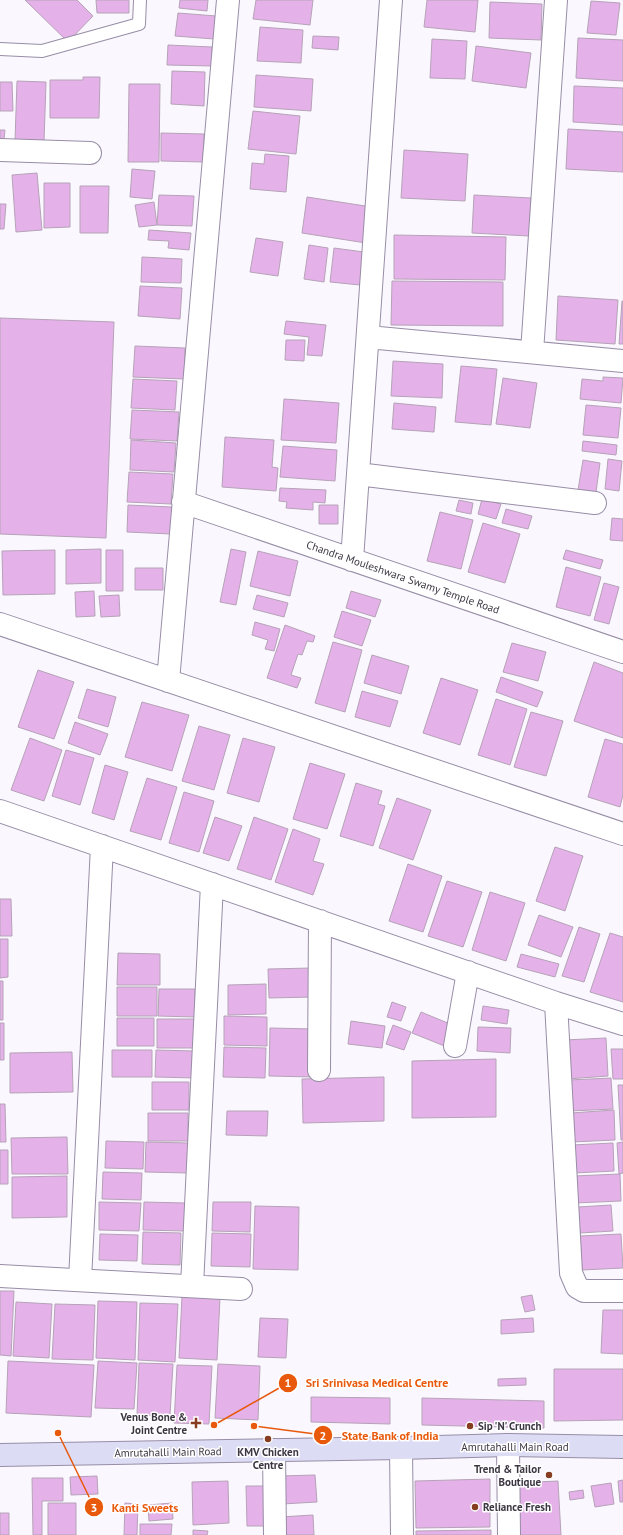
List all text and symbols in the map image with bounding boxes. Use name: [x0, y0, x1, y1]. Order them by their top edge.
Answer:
street label: Chandra Mouleshwara Swamy Temple Road: [305, 537, 501, 617]
callout: Sri Srinivasa Medical Centre: [278, 1371, 456, 1395]
text: 1: [285, 1375, 291, 1390]
text: Sri Srinivasa Medical Centre: [306, 1375, 448, 1390]
place label: Venus Bone & Joint Centre: [120, 1410, 187, 1437]
marker: Venus Bone & Joint Centre: [190, 1417, 202, 1429]
place label: Sip 'N' Crunch: [478, 1419, 542, 1433]
marker: Sip 'N' Crunch: [465, 1421, 475, 1431]
callout: State Bank of India: [313, 1423, 446, 1447]
text: 2: [320, 1428, 326, 1443]
text: State Bank of India: [342, 1428, 438, 1443]
marker: KMV Chicken Centre: [263, 1434, 273, 1444]
street label: Amrutahalli Main Road: [461, 1440, 569, 1454]
street label: Amrutahalli Main Road: [114, 1444, 222, 1460]
place label: KMV Chicken Centre: [237, 1445, 299, 1472]
place label: Trend & Tailor Boutique: [474, 1462, 541, 1489]
marker: Trend & Tailor Boutique: [544, 1470, 554, 1480]
callout: Kanti Sweets: [84, 1495, 186, 1519]
text: 3: [91, 1500, 97, 1515]
text: Kanti Sweets: [112, 1500, 178, 1515]
place label: Reliance Fresh: [483, 1500, 551, 1514]
marker: Reliance Fresh: [470, 1502, 480, 1512]

